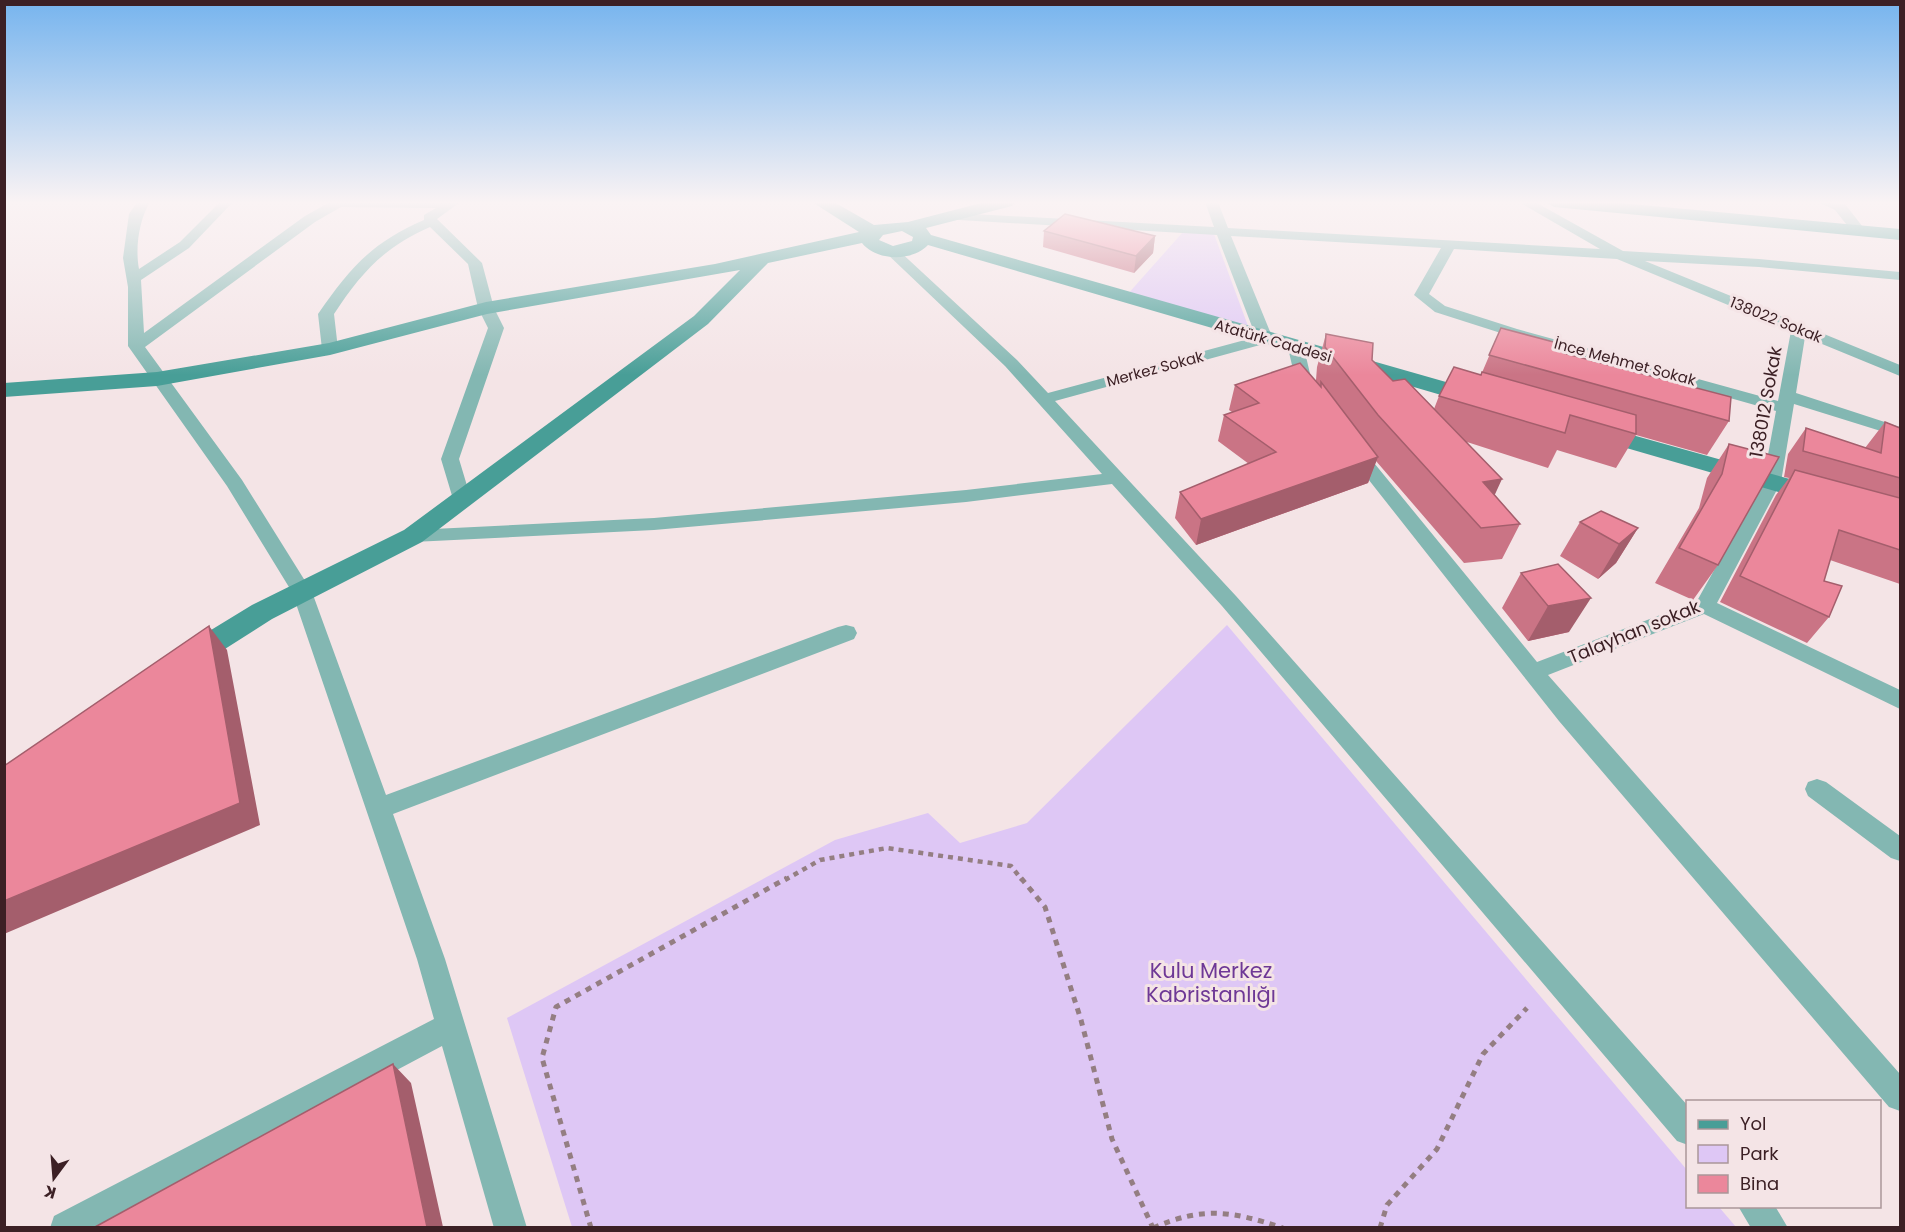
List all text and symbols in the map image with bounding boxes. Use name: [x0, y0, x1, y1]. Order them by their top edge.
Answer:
street label: 138022 Sokak: [1727, 291, 1826, 348]
street label: Atatürk Caddesi: [1212, 314, 1334, 367]
street label: İnce Mehmet Sokak: [1552, 333, 1698, 391]
street label: 138012 Sokak: [1743, 344, 1788, 460]
street label: Merkez Sokak: [1104, 345, 1206, 392]
street label: Talayhan sokak: [1564, 593, 1704, 669]
park label: Kulu Merkez Kabristanlığı: [1146, 956, 1276, 1009]
legend: [1686, 1100, 1881, 1208]
text: Yol: [1740, 1111, 1766, 1136]
text: Park: [1740, 1141, 1779, 1166]
north arrow: [24, 1148, 84, 1208]
text: Bina: [1740, 1171, 1779, 1196]
text: K: [41, 1179, 59, 1205]

